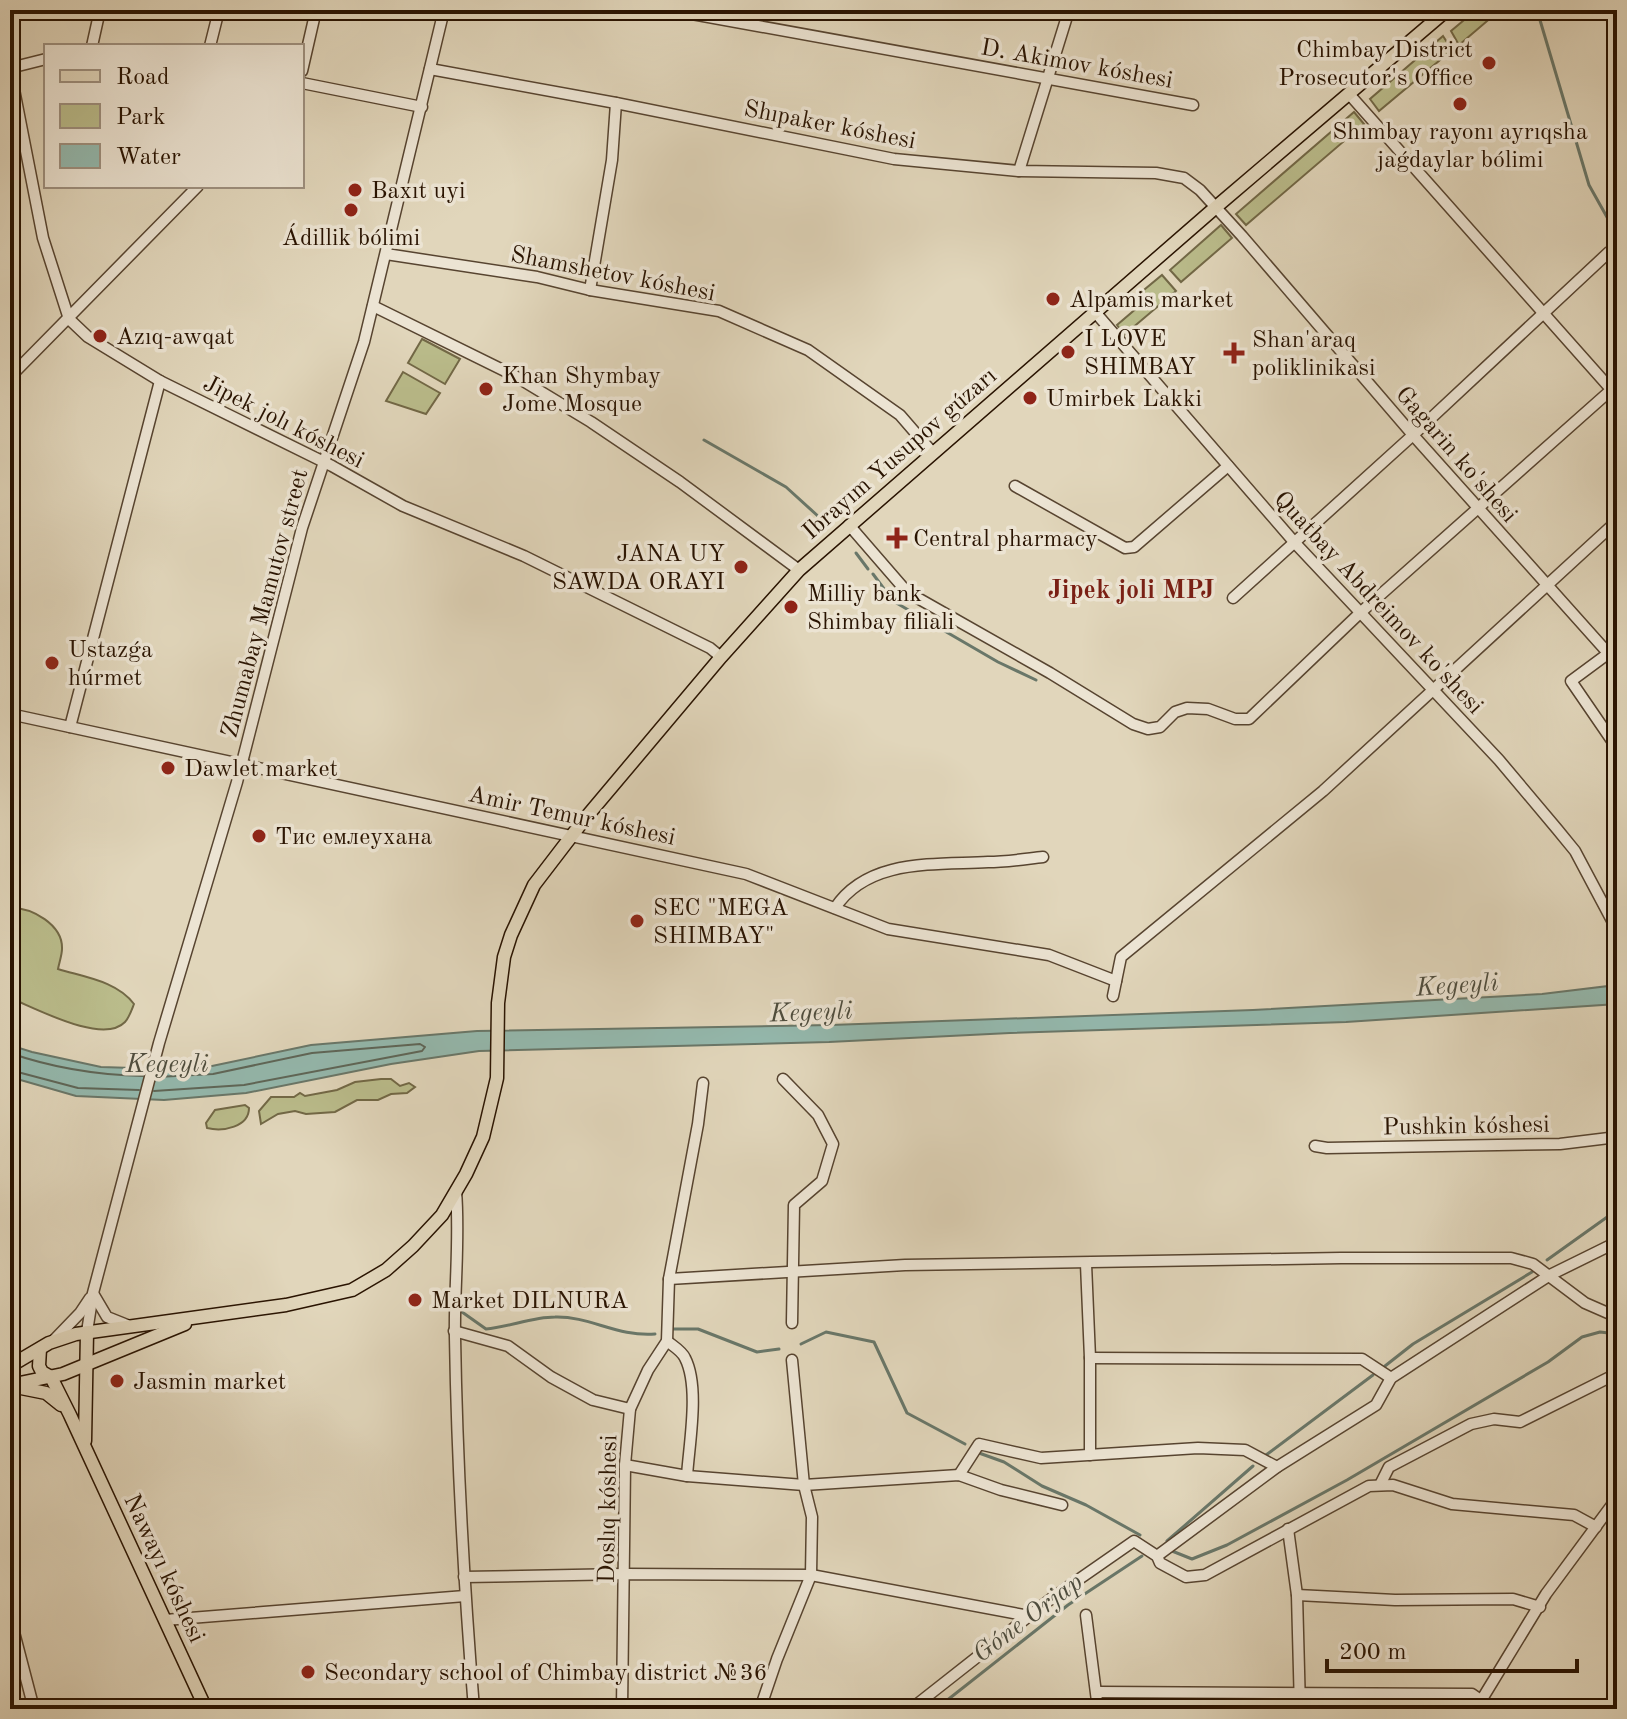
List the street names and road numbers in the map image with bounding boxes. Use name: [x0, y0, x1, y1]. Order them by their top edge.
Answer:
street label: D. Akimov kóshesi: [979, 36, 1175, 94]
street label: Shıpaker kóshesi: [742, 98, 918, 154]
street label: Shamshetov kóshesi: [508, 243, 717, 307]
street label: Ibrayım Yusupov gúzarı: [799, 364, 1002, 545]
street label: Jipek jolı kóshesi: [199, 372, 367, 474]
street label: Gagarin ko'shesi: [1390, 383, 1521, 528]
street label: Zhumabay Mamutov street: [218, 466, 313, 741]
street label: Quatbay Abdreimov ko'shesi: [1268, 487, 1487, 719]
street label: Amir Temur kóshesi: [466, 783, 677, 851]
street label: Pushkin kóshesi: [1382, 1114, 1550, 1140]
street label: Doslıq kóshesi: [596, 1435, 622, 1584]
street label: Nawayı kóshesi: [118, 1491, 208, 1647]

